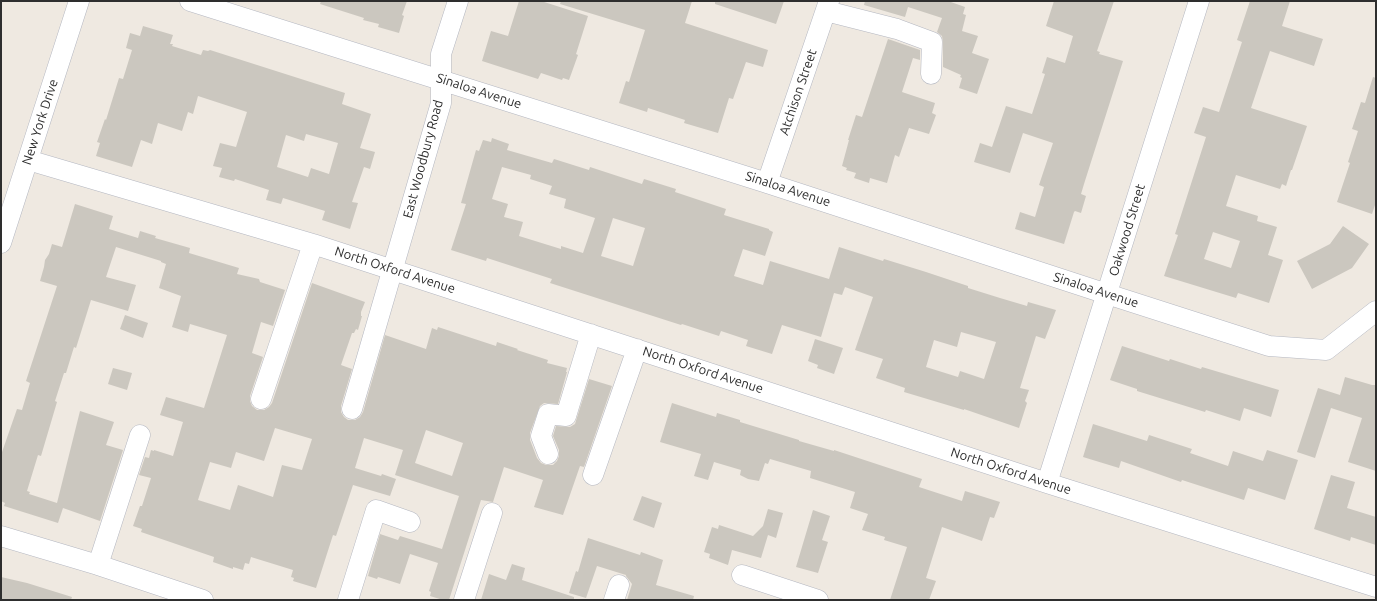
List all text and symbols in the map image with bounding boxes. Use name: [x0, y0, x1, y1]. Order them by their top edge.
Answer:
street label: Atchison Street: [776, 47, 820, 137]
street label: Sinaloa Avenue: [434, 70, 524, 112]
street label: New York Drive: [19, 77, 61, 167]
street label: East Woodbury Road: [400, 98, 446, 220]
street label: Sinaloa Avenue: [743, 168, 833, 210]
street label: Oakwood Street: [1106, 182, 1148, 278]
street label: North Oxford Avenue: [333, 243, 457, 297]
street label: Sinaloa Avenue: [1051, 269, 1141, 311]
street label: North Oxford Avenue: [641, 343, 765, 397]
street label: North Oxford Avenue: [949, 444, 1073, 498]

